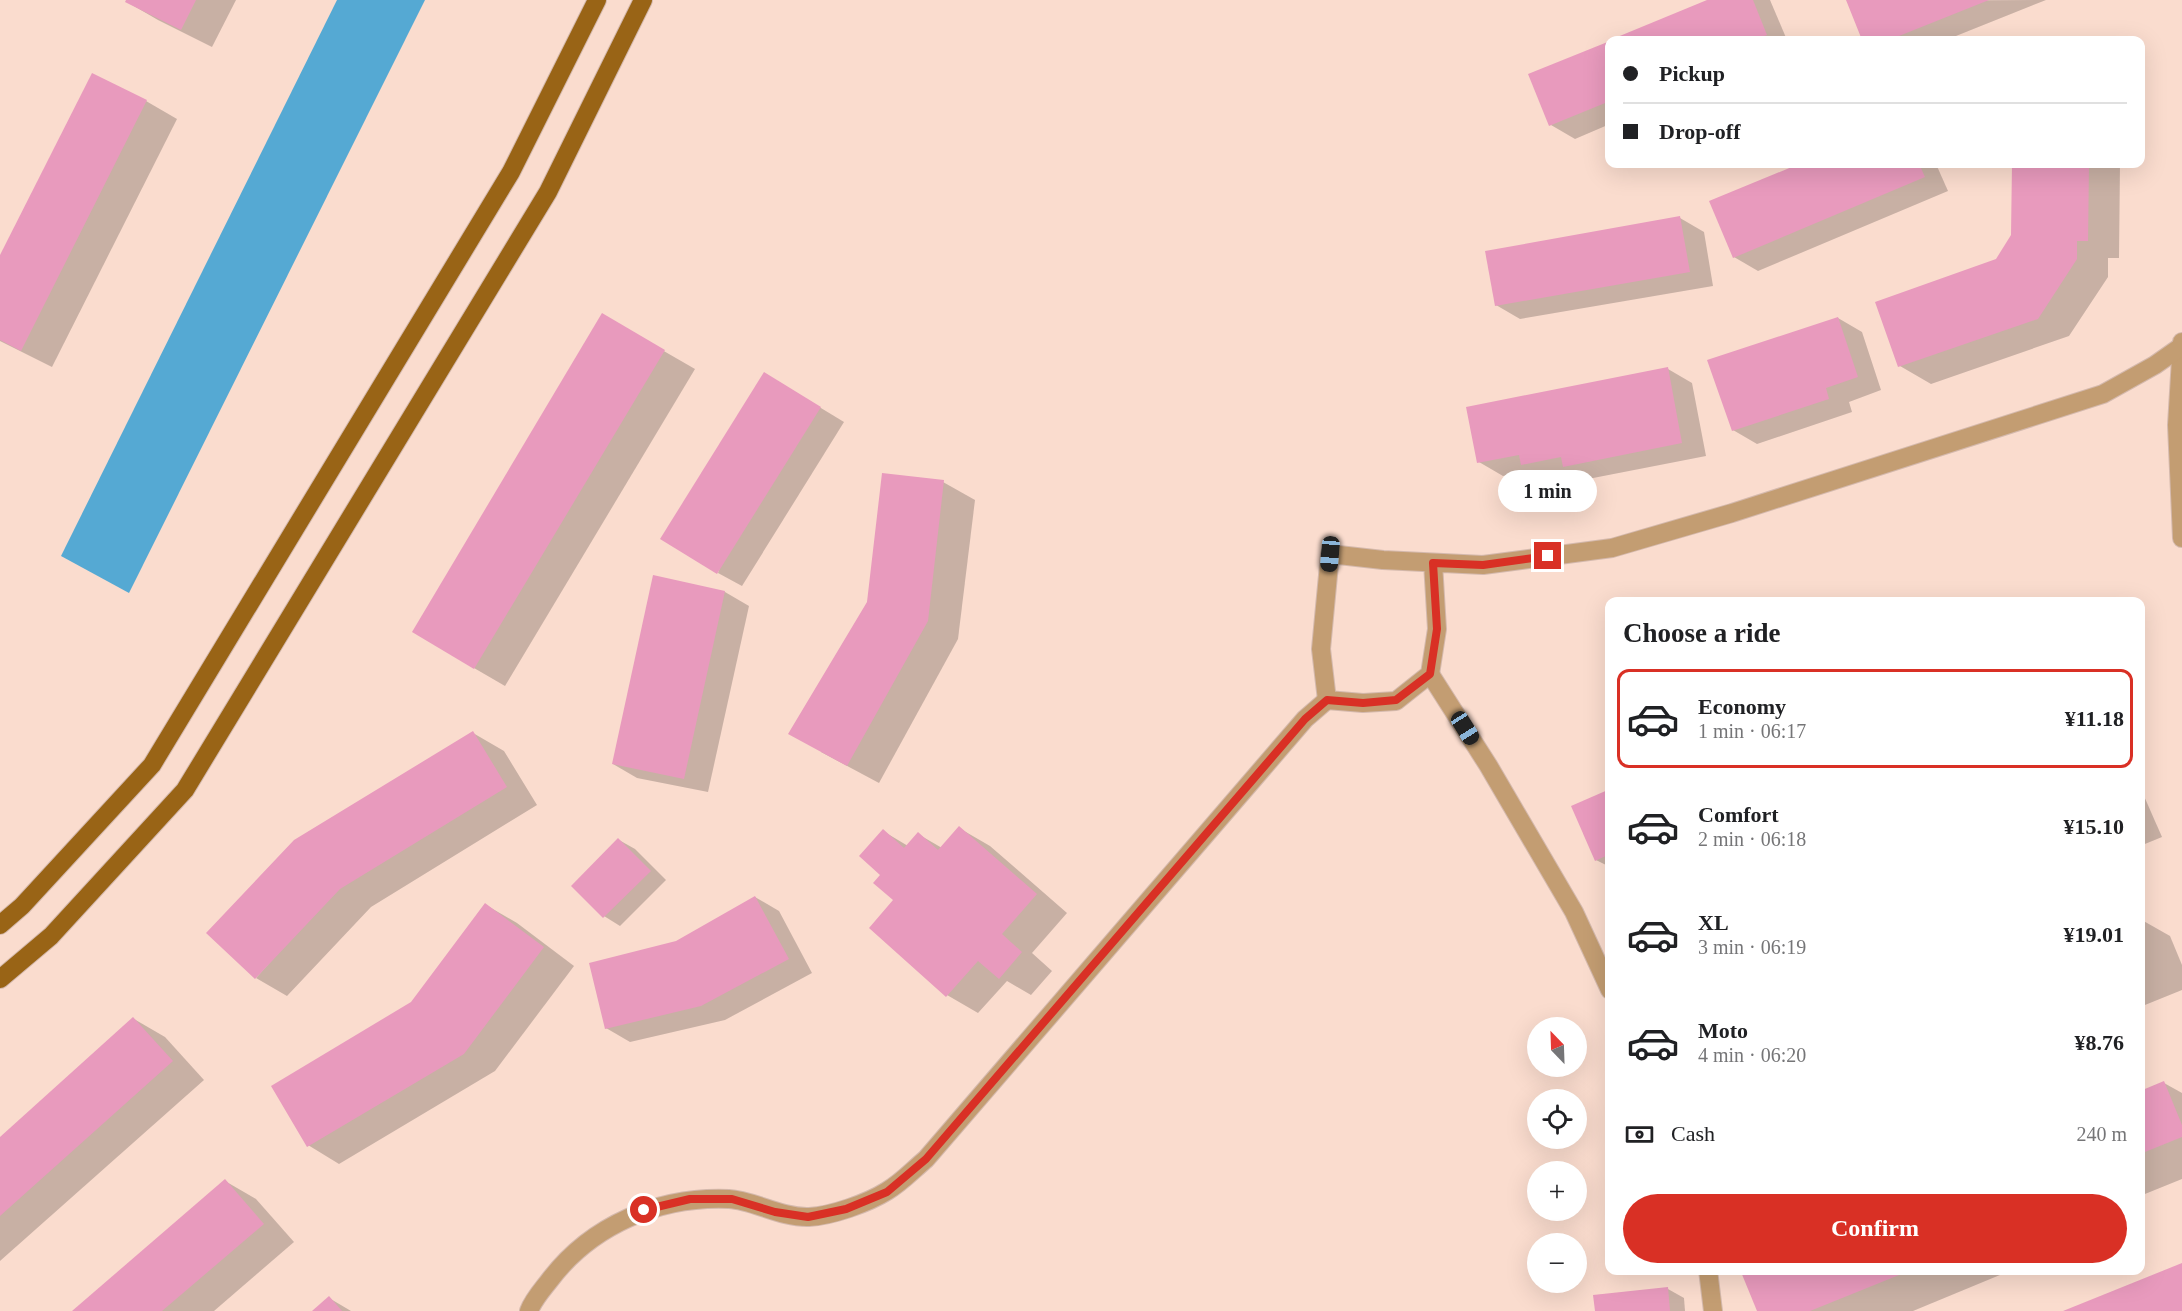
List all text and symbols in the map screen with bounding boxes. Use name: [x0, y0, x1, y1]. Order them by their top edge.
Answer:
text: Pickup: [1659, 61, 1725, 86]
text: Drop-off: [1659, 119, 1740, 144]
callout: 1 min: [1498, 469, 1598, 511]
text: 1 min: [1523, 480, 1572, 502]
car: [1319, 535, 1341, 573]
route end: [1534, 542, 1561, 569]
text: Choose a ride: [1623, 618, 1781, 648]
icon: car: [1626, 692, 1680, 746]
text: Economy: [1698, 694, 1786, 719]
text: ¥11.18: [2065, 706, 2124, 731]
car: [1448, 708, 1482, 748]
text: 1 min · 06:17: [1698, 720, 1806, 742]
icon: car: [1626, 800, 1680, 854]
text: Comfort: [1698, 802, 1779, 827]
text: ¥15.10: [2064, 814, 2124, 839]
text: 2 min · 06:18: [1698, 828, 1806, 850]
icon: car: [1626, 908, 1680, 962]
text: XL: [1698, 910, 1729, 935]
text: ¥19.01: [2064, 922, 2124, 947]
text: 3 min · 06:19: [1698, 936, 1806, 958]
icon: car: [1626, 1016, 1680, 1070]
north arrow: [1527, 1017, 1587, 1077]
map controls: [1527, 1017, 1587, 1293]
text: Moto: [1698, 1018, 1748, 1043]
text: ¥8.76: [2075, 1030, 2124, 1055]
text: 4 min · 06:20: [1698, 1044, 1806, 1066]
button: locate: [1527, 1089, 1587, 1149]
icon: cash: [1623, 1118, 1656, 1151]
text: Cash: [1671, 1121, 1715, 1146]
text: 240 m: [2076, 1123, 2127, 1145]
button: +: [1527, 1161, 1587, 1221]
button: Confirm: [1623, 1194, 2127, 1263]
route start: [630, 1196, 657, 1223]
button: −: [1527, 1233, 1587, 1293]

